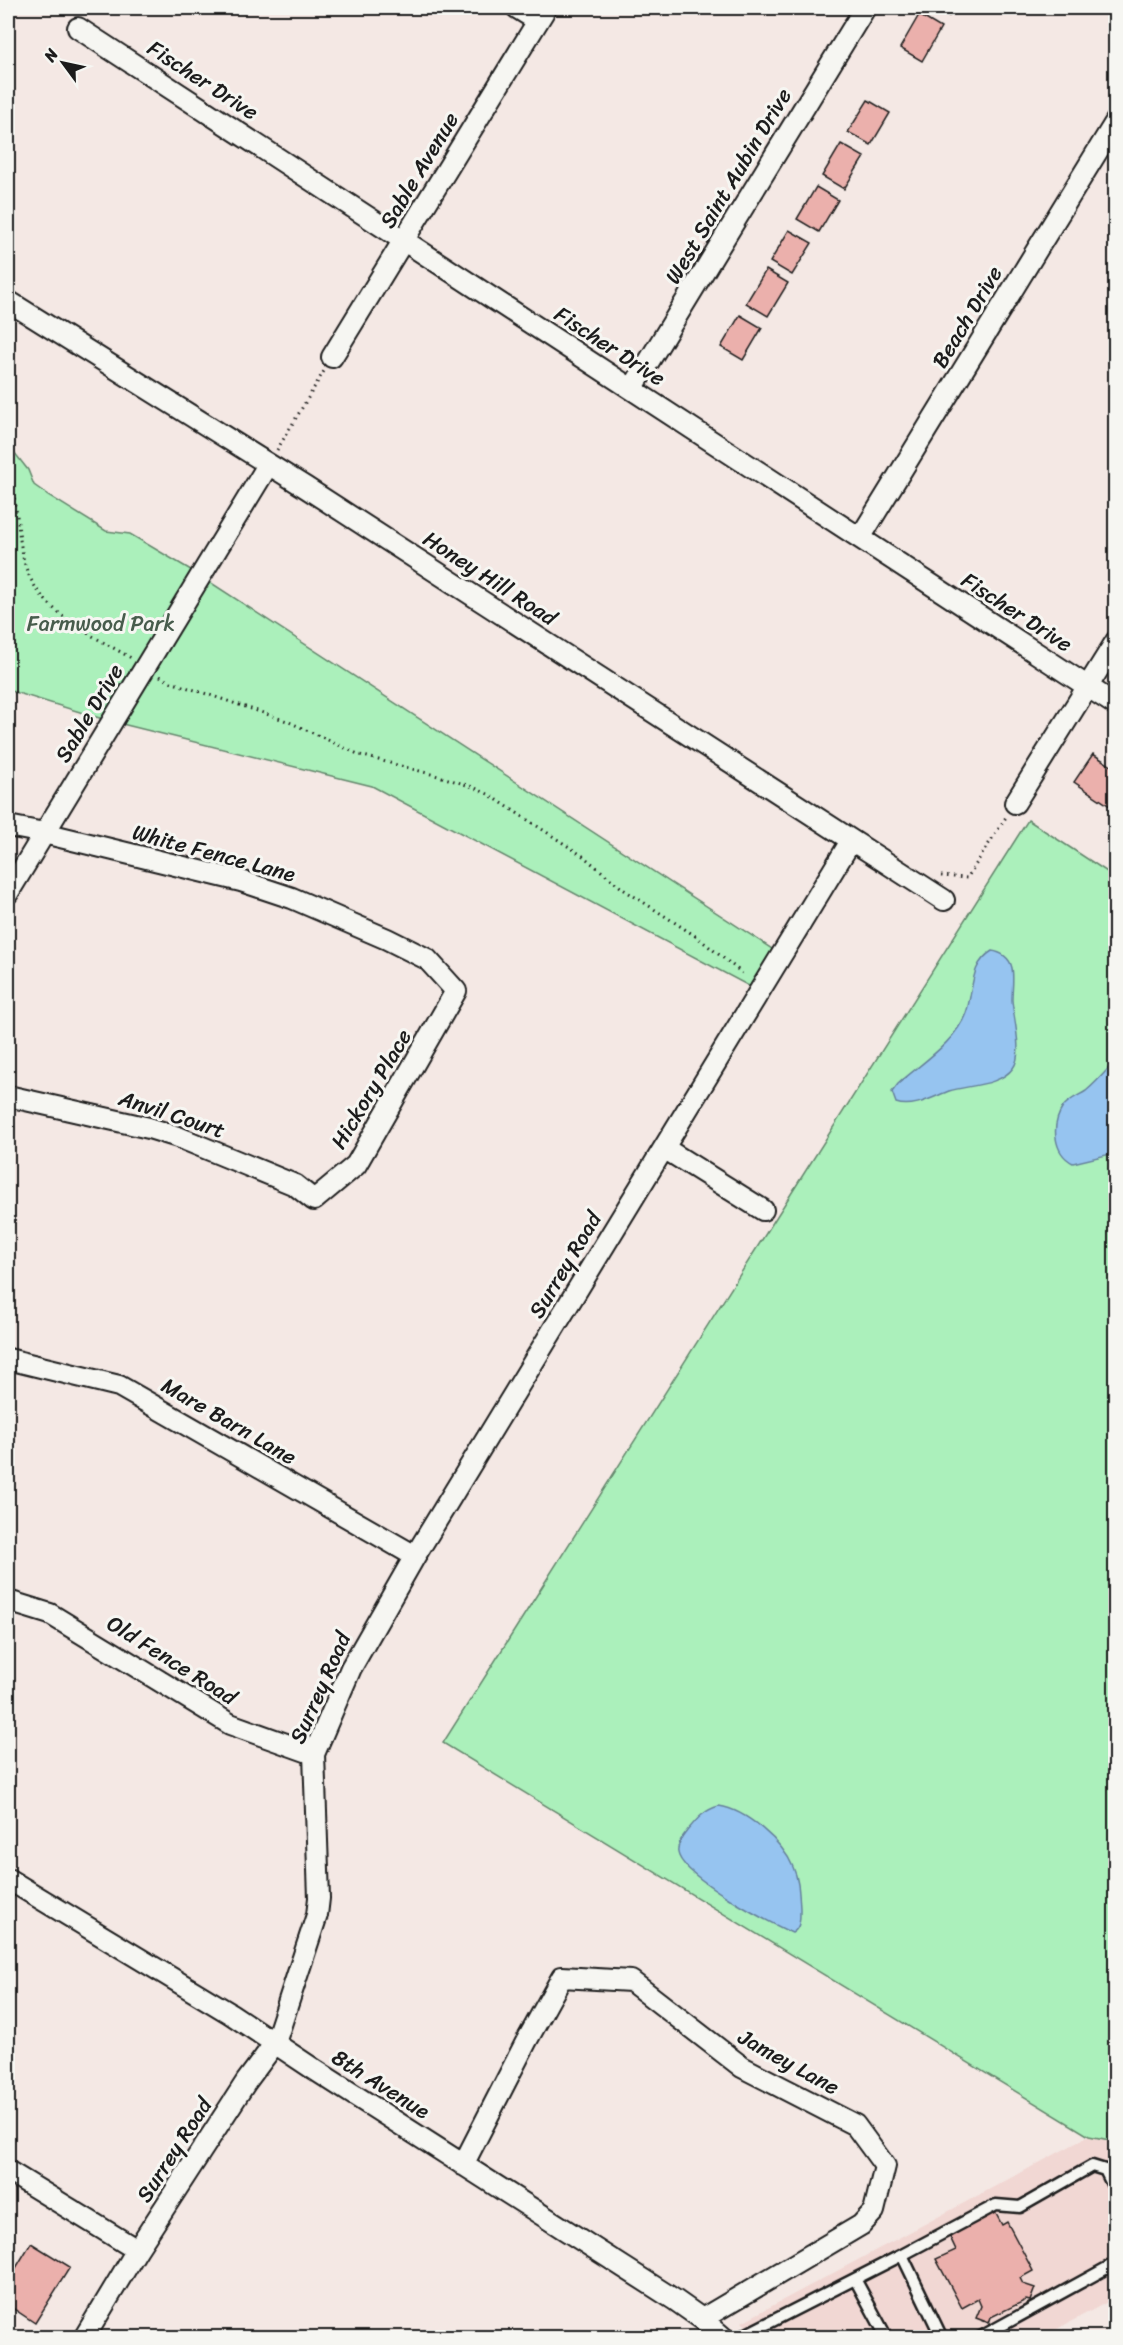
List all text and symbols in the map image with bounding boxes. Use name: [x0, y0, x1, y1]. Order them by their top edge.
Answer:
street label: Fischer Drive: [139, 29, 267, 131]
north arrow: [33, 33, 93, 93]
text: N: [35, 42, 67, 68]
street label: West Saint Aubin Drive: [654, 80, 802, 292]
street label: Sable Avenue: [369, 104, 469, 236]
street label: Beach Drive: [921, 258, 1013, 376]
street label: Fischer Drive: [546, 295, 674, 397]
street label: Honey Hill Road: [415, 520, 566, 637]
street label: Fischer Drive: [953, 561, 1081, 663]
park label: Farmwood Park: [27, 604, 175, 643]
street label: Sable Drive: [44, 656, 134, 770]
street label: White Fence Lane: [128, 812, 300, 894]
street label: Hickory Place: [320, 1021, 422, 1157]
street label: Anvil Court: [113, 1078, 231, 1150]
street label: Surrey Road: [518, 1203, 613, 1326]
street label: Mare Barn Lane: [154, 1366, 304, 1476]
street label: Old Fence Road: [99, 1604, 246, 1716]
street label: Surrey Road: [278, 1625, 363, 1750]
street label: Jamey Lane: [730, 2018, 847, 2106]
street label: 8th Avenue: [324, 2038, 438, 2130]
street label: Surrey Road: [125, 2088, 223, 2210]

